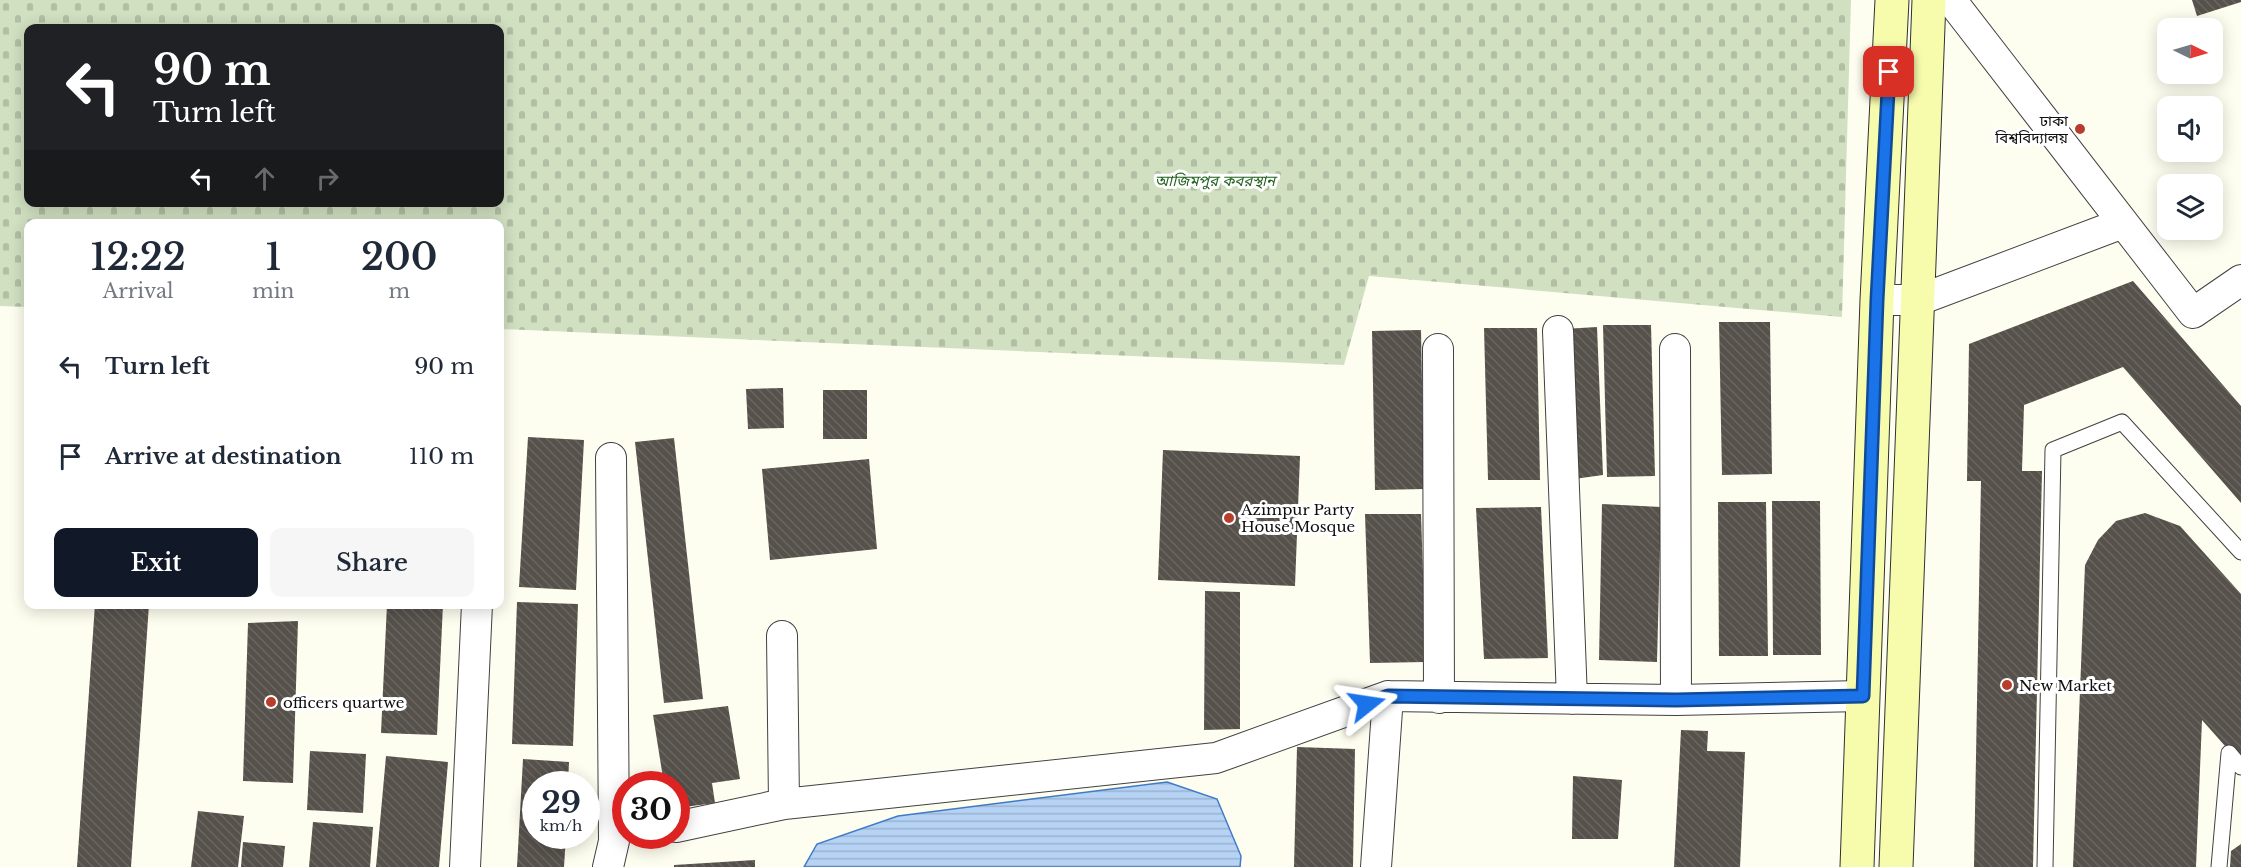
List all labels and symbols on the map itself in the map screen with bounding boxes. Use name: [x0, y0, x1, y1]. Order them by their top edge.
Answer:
north arrow: [2157, 18, 2223, 84]
pin: [1863, 46, 1914, 97]
place label: ঢাকা বিশ্ববিদ্যালয়: [1994, 111, 2069, 147]
marker: ঢাকা বিশ্ববিদ্যালয়: [2073, 122, 2087, 136]
park label: আজিমপুর কবরস্থান: [1155, 171, 1278, 190]
place label: Azimpur Party House Mosque: [1240, 500, 1355, 536]
marker: Azimpur Party House Mosque: [1222, 511, 1236, 525]
position arrow: [1335, 672, 1399, 736]
place label: New Market: [2019, 676, 2112, 695]
marker: New Market: [2000, 678, 2014, 692]
place label: officers quartwe: [283, 693, 404, 712]
marker: officers quartwe: [264, 695, 278, 709]
speed limit sign: 30: [612, 771, 690, 849]

